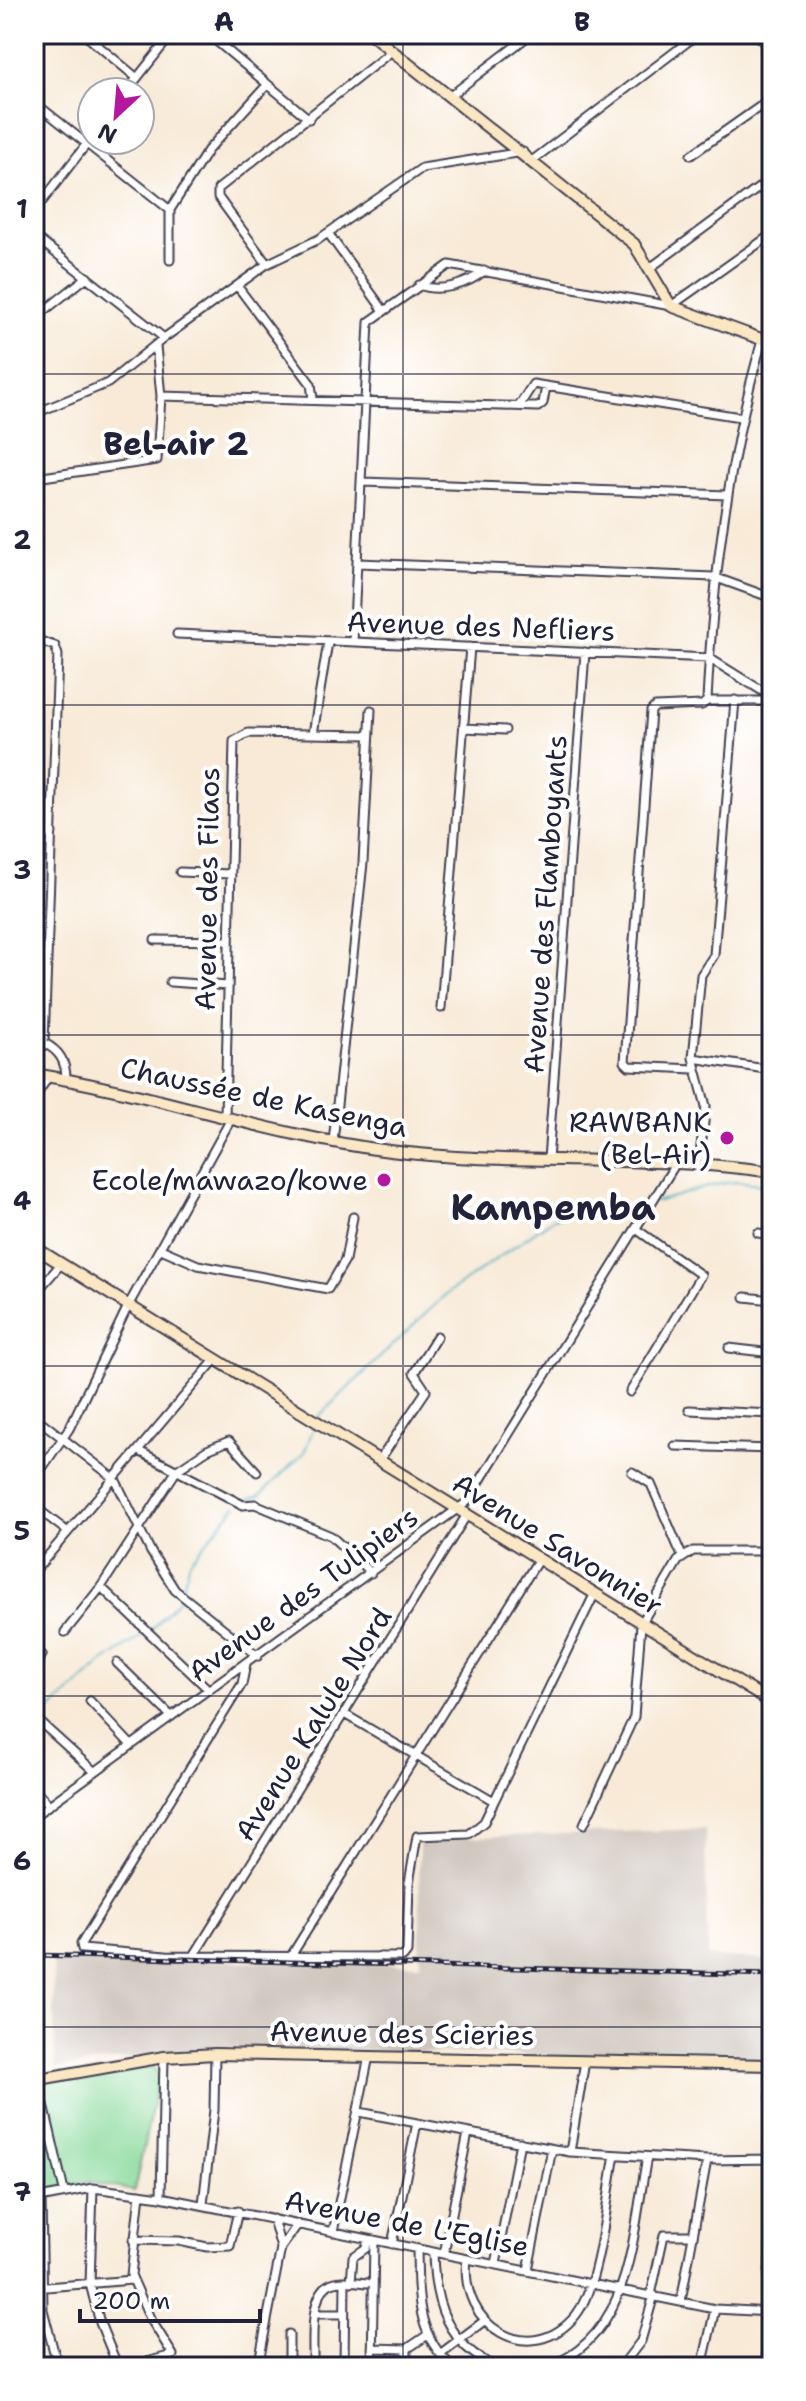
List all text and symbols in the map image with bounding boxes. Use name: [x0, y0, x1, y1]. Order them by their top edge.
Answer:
text: A: [214, 4, 234, 39]
text: B: [574, 4, 590, 39]
north arrow: [76, 76, 156, 156]
text: N: [93, 117, 122, 150]
text: 1: [16, 191, 28, 226]
district label: Bel-air 2: [103, 422, 249, 465]
text: 2: [13, 522, 31, 557]
street label: Avenue des Nefliers: [346, 602, 616, 650]
street label: Avenue des Flamboyants: [514, 733, 576, 1075]
street label: Avenue des Filaos: [186, 767, 228, 1011]
text: 3: [13, 852, 31, 887]
street label: Chaussée de Kasenga: [117, 1048, 411, 1146]
place label: RAWBANK (Bel-Air): [569, 1103, 711, 1173]
marker: RAWBANK (Bel-Air): [718, 1129, 736, 1147]
place label: Ecole/mawazo/kowe: [92, 1161, 368, 1199]
marker: Ecole/mawazo/kowe: [375, 1171, 393, 1189]
text: 4: [13, 1183, 31, 1218]
district label: Kampemba: [450, 1183, 656, 1232]
street label: Avenue Savonnier: [446, 1464, 670, 1624]
street label: Avenue des Tulipiers: [180, 1498, 426, 1690]
text: 5: [14, 1513, 30, 1548]
street label: Avenue Kalule Nord: [226, 1600, 400, 1848]
text: 6: [13, 1843, 31, 1878]
street label: Avenue des Scieries: [269, 2012, 535, 2054]
text: 7: [13, 2174, 31, 2209]
street label: Avenue de L'Eglise: [282, 2181, 532, 2265]
scale bar: [80, 2273, 260, 2323]
text: 200 m: [92, 2285, 170, 2317]

